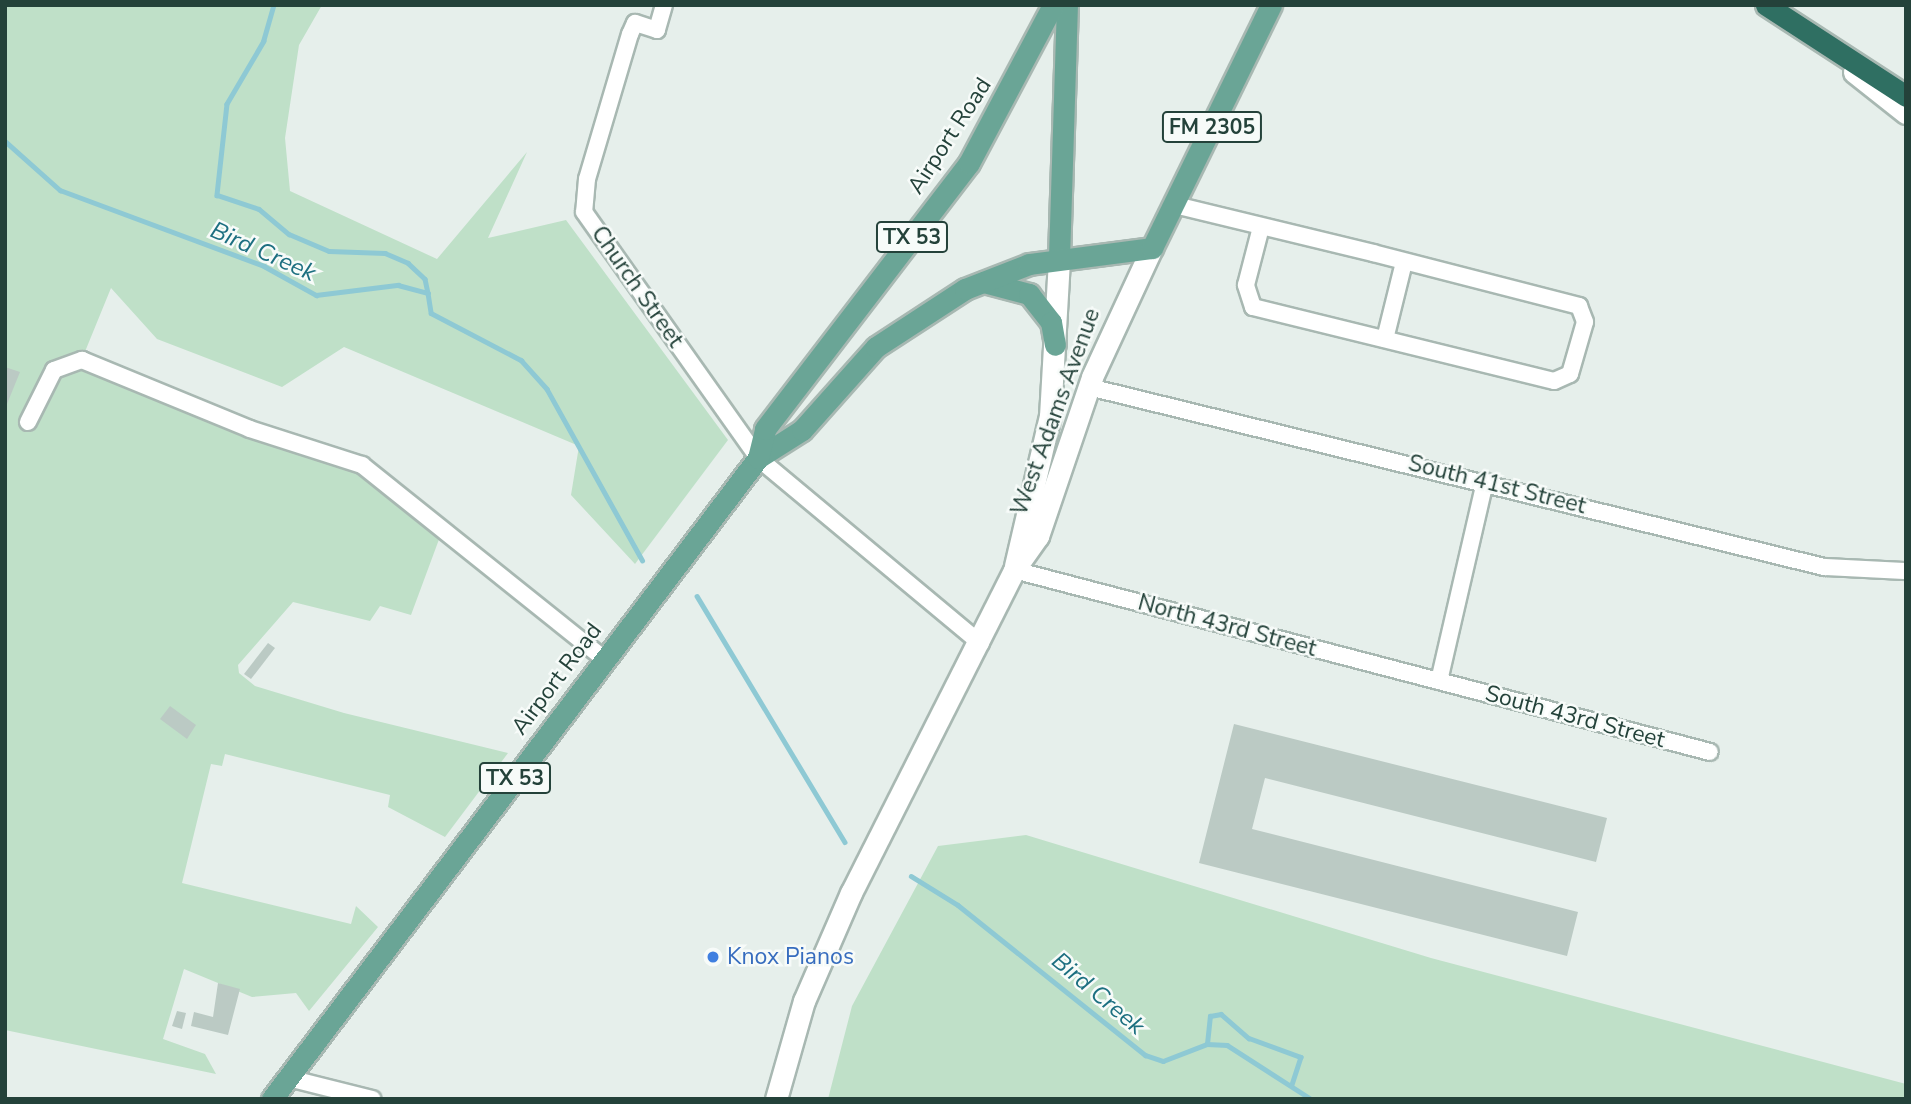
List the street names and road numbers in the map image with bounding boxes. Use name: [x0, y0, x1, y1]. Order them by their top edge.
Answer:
street label: Airport Road: [902, 73, 998, 199]
road number: FM 2305: [1161, 110, 1263, 144]
road number: TX 53: [875, 219, 949, 254]
street label: Church Street: [585, 221, 689, 353]
street label: West Adams Avenue: [1006, 305, 1106, 519]
street label: South 41st Street: [1405, 450, 1589, 520]
street label: North 43rd Street: [1135, 589, 1319, 663]
street label: Airport Road: [506, 618, 608, 740]
street label: South 43rd Street: [1482, 680, 1668, 754]
road number: TX 53: [478, 760, 552, 796]

